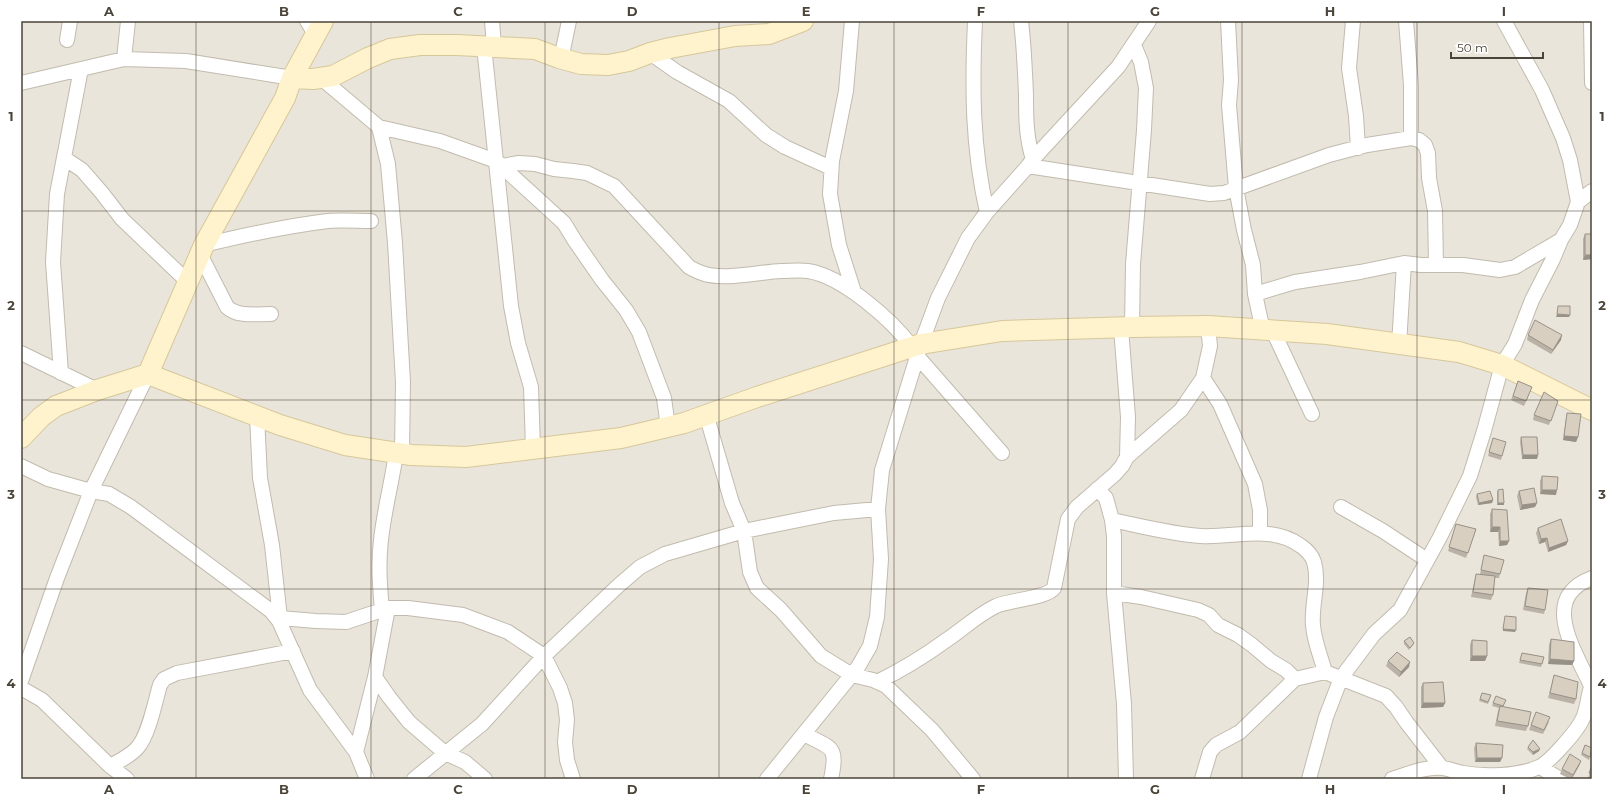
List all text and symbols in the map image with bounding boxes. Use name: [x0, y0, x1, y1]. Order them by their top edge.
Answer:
text: A: [103, 3, 115, 19]
text: B: [279, 3, 289, 19]
text: C: [453, 3, 463, 19]
text: D: [627, 3, 638, 19]
text: E: [802, 3, 811, 19]
text: F: [977, 3, 985, 19]
text: G: [1150, 3, 1160, 19]
text: H: [1325, 3, 1335, 19]
text: I: [1502, 3, 1506, 19]
scale bar: [1451, 34, 1543, 60]
text: 50 m: [1457, 40, 1488, 55]
text: 1: [8, 108, 14, 124]
text: 1: [1599, 108, 1605, 124]
text: 2: [7, 297, 15, 313]
text: 2: [1598, 297, 1606, 313]
text: 3: [6, 486, 15, 502]
text: 3: [1597, 486, 1606, 502]
text: 4: [7, 675, 16, 691]
text: 4: [1598, 675, 1607, 691]
text: A: [103, 781, 115, 797]
text: B: [279, 781, 289, 797]
text: C: [453, 781, 463, 797]
text: D: [627, 781, 638, 797]
text: E: [802, 781, 811, 797]
text: F: [977, 781, 985, 797]
text: G: [1150, 781, 1160, 797]
text: H: [1325, 781, 1335, 797]
text: I: [1502, 781, 1506, 797]

